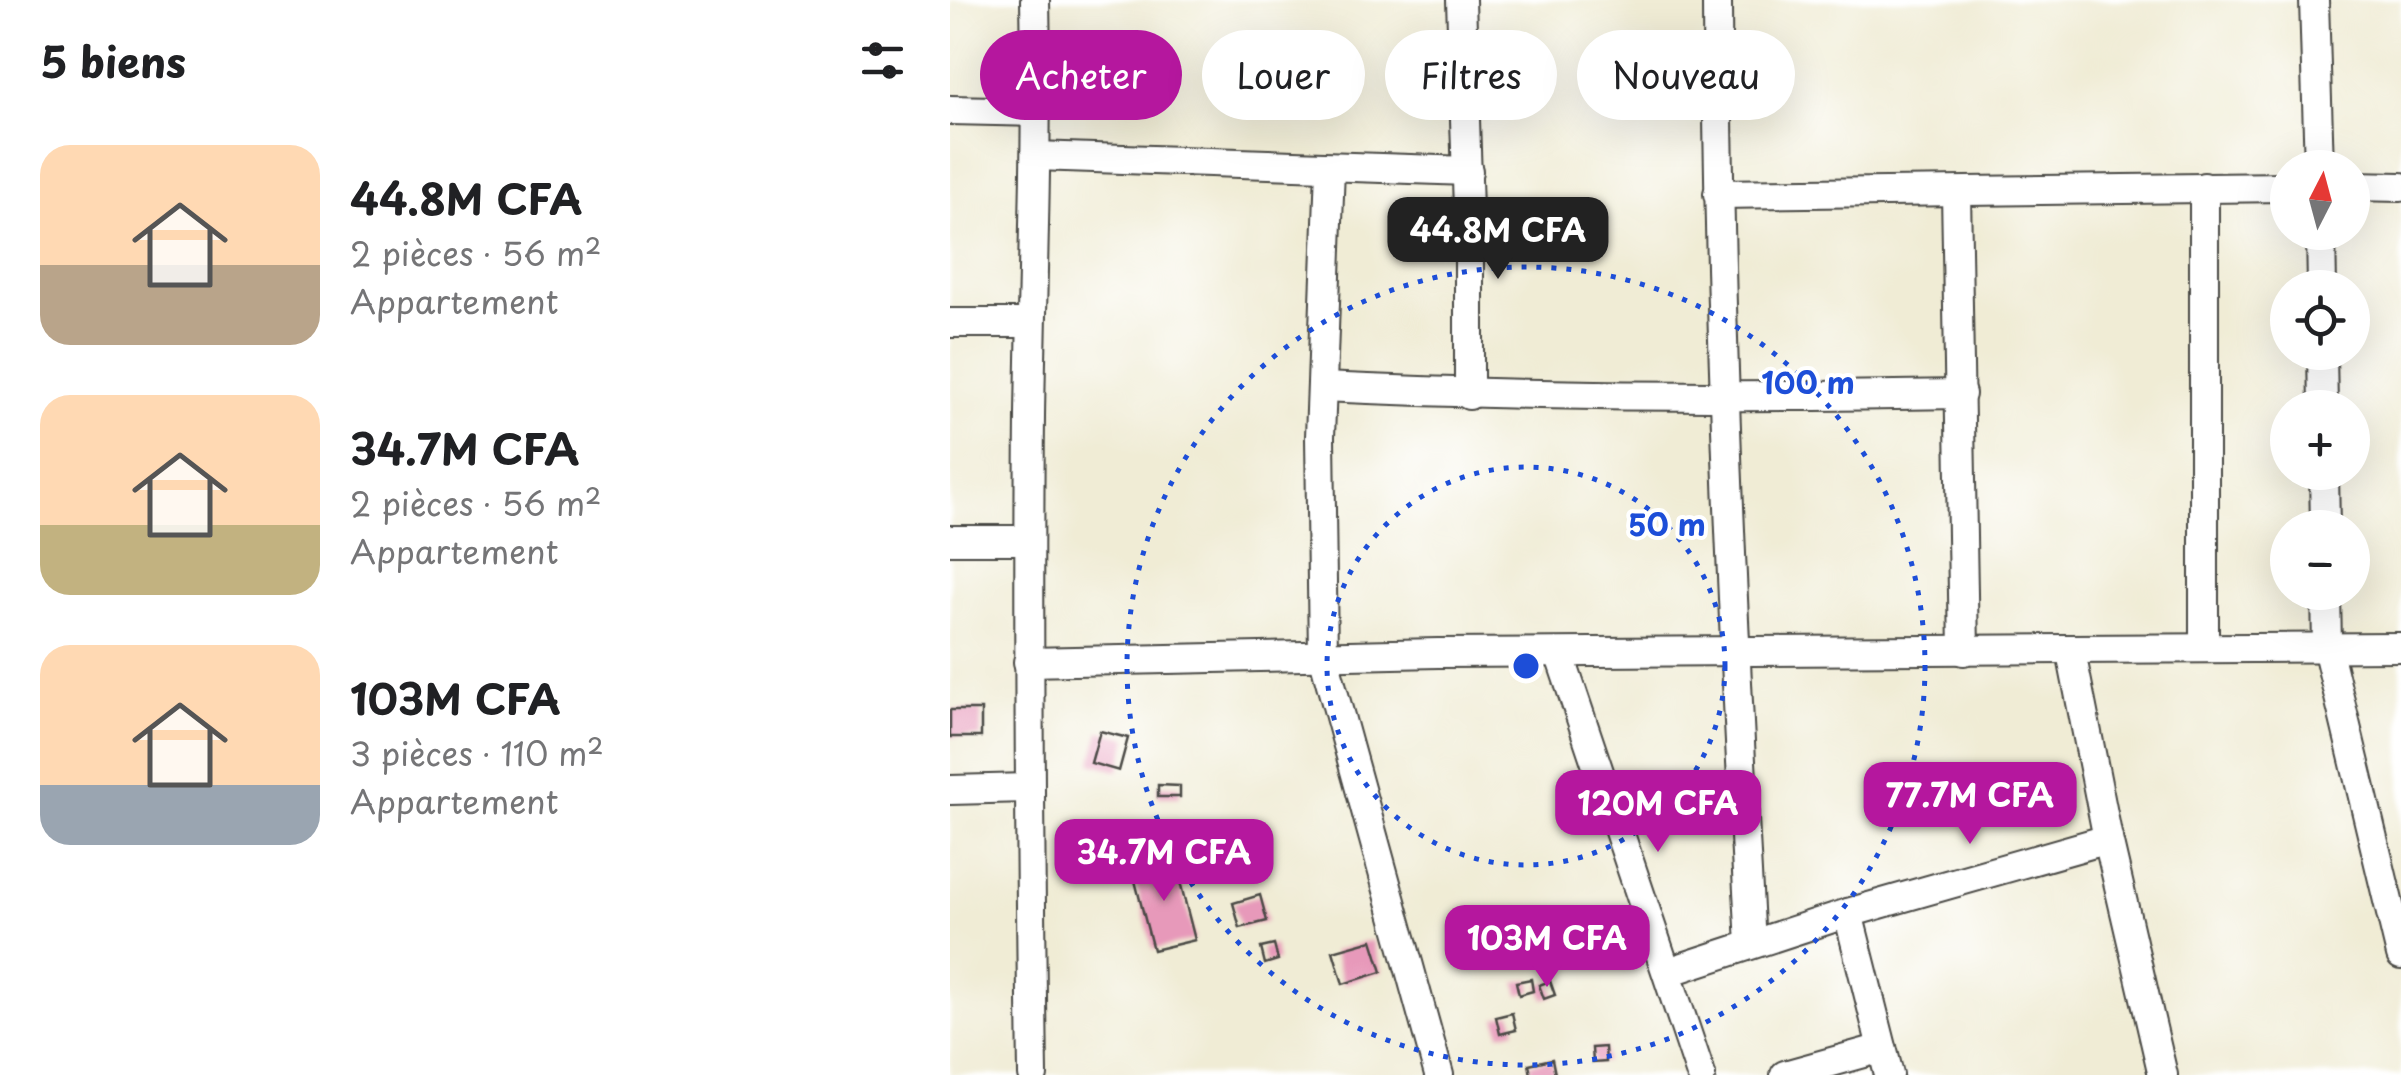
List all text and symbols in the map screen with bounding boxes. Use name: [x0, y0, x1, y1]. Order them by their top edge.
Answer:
text: 5 biens: [40, 29, 186, 92]
chip: Acheter: [980, 30, 1182, 120]
chip: Louer: [1202, 30, 1365, 120]
chip: Filtres: [1385, 30, 1557, 120]
chip: Nouveau: [1577, 30, 1795, 120]
icon: filters: [855, 33, 910, 88]
north arrow: [2270, 150, 2370, 250]
map controls: [2270, 150, 2370, 610]
text: 44.8M CFA: [350, 166, 582, 229]
icon: home: [120, 185, 240, 305]
pin: 44.8M CFA: [1384, 197, 1612, 282]
text: 44.8M CFA: [1409, 205, 1587, 253]
text: 2 pièces · 56 m²: [350, 229, 601, 277]
button: locate: [2270, 270, 2370, 370]
text: Appartement: [350, 277, 559, 325]
text: 100 m: [1761, 359, 1855, 404]
button: +: [2270, 390, 2370, 490]
text: 34.7M CFA: [350, 416, 580, 479]
icon: home: [120, 435, 240, 555]
text: 2 pièces · 56 m²: [350, 479, 601, 527]
text: 50 m: [1628, 501, 1706, 546]
button: −: [2270, 510, 2370, 610]
text: Appartement: [350, 527, 559, 575]
centre of rings: [1508, 648, 1544, 684]
text: 103M CFA: [350, 666, 561, 729]
icon: home: [120, 685, 240, 805]
text: 3 pièces · 110 m²: [350, 729, 604, 777]
pin: 77.7M CFA: [1856, 762, 2084, 847]
pin: 120M CFA: [1555, 770, 1761, 855]
text: 77.7M CFA: [1886, 770, 2054, 818]
text: Appartement: [350, 777, 559, 825]
text: 120M CFA: [1577, 778, 1739, 826]
pin: 34.7M CFA: [1050, 819, 1278, 904]
text: 34.7M CFA: [1076, 827, 1252, 875]
pin: 103M CFA: [1444, 905, 1650, 990]
text: 103M CFA: [1467, 913, 1627, 961]

